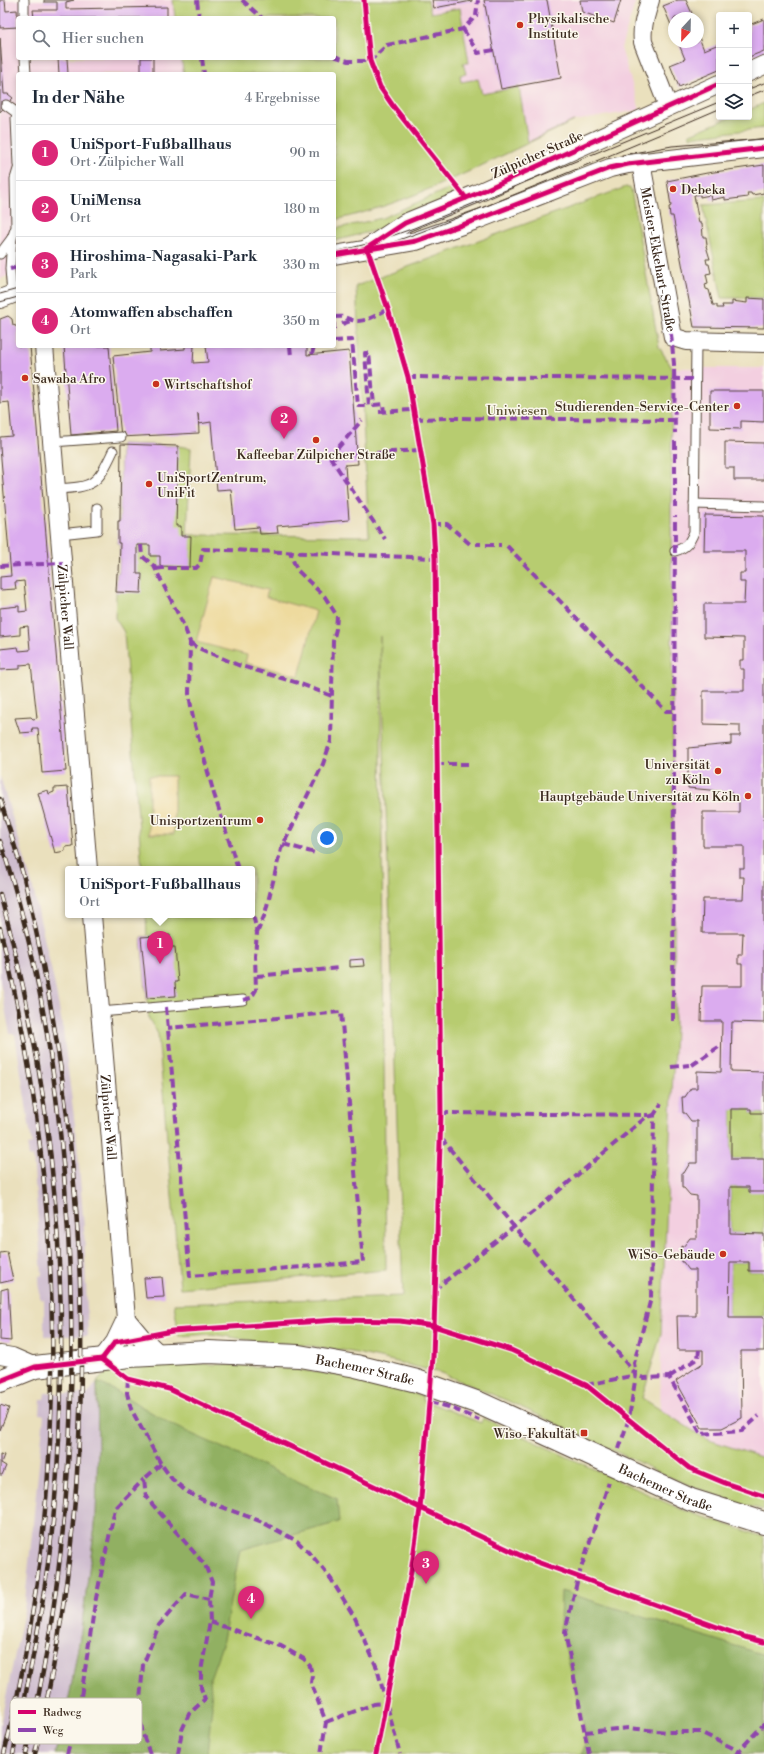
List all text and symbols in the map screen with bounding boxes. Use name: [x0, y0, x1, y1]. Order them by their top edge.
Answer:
place label: Physikalische Institute: [528, 11, 610, 42]
north arrow: [668, 12, 704, 48]
map controls: [716, 12, 752, 120]
button: +: [716, 12, 752, 48]
search box: [16, 16, 336, 60]
marker: Physikalische Institute: [515, 20, 525, 30]
icon: search: [30, 27, 52, 49]
text: Hier suchen: [62, 29, 144, 48]
button: −: [716, 48, 752, 84]
button: layers: [716, 84, 752, 120]
text: In der Nähe: [32, 87, 125, 109]
text: 4 Ergebnisse: [245, 90, 320, 106]
street label: Zülpicher Straße: [489, 127, 586, 182]
text: UniSport-Fußballhaus: [70, 135, 231, 154]
text: 1: [42, 145, 48, 161]
text: 90 m: [289, 145, 320, 161]
text: Ort · Zülpicher Wall: [70, 154, 184, 170]
place label: Debeka: [681, 182, 726, 198]
marker: Debeka: [668, 184, 678, 194]
street label: Meister-Ekkehart-Straße: [637, 186, 679, 334]
text: UniMensa: [70, 191, 141, 210]
text: 2: [41, 201, 49, 217]
text: 180 m: [284, 201, 320, 217]
text: Ort: [70, 210, 91, 226]
text: Hiroshima-Nagasaki-Park: [70, 247, 257, 266]
text: 3: [41, 257, 49, 273]
text: 330 m: [283, 257, 320, 273]
text: Park: [70, 266, 97, 282]
text: Atomwaffen abschaffen: [70, 303, 233, 322]
text: 4: [41, 313, 49, 329]
text: 350 m: [283, 313, 320, 329]
text: Ort: [70, 322, 91, 338]
place label: Sawaba Afro: [33, 371, 106, 387]
marker: Sawaba Afro: [20, 373, 30, 383]
place label: Wirtschaftshof: [163, 377, 253, 393]
marker: Wirtschaftshof: [151, 379, 161, 389]
place label: Studierenden-Service-Center: [555, 399, 729, 415]
marker: Studierenden-Service-Center: [732, 401, 742, 411]
park label: Uniwiesen: [486, 403, 548, 419]
pin: 2: [271, 406, 297, 439]
marker: Kaffeebar Zülpicher Straße: [311, 435, 321, 445]
place label: Kaffeebar Zülpicher Straße: [237, 447, 396, 463]
place label: UniSportZentrum, UniFit: [157, 470, 266, 501]
marker: UniSportZentrum, UniFit: [144, 479, 154, 489]
street label: Zülpicher Wall: [53, 564, 77, 651]
place label: Universität zu Köln: [644, 757, 710, 788]
marker: Universität zu Köln: [713, 766, 723, 776]
place label: Hauptgebäude Universität zu Köln: [539, 789, 740, 805]
marker: Hauptgebäude Universität zu Köln: [743, 791, 753, 801]
place label: Unisportzentrum: [150, 813, 253, 829]
marker: Unisportzentrum: [255, 815, 265, 825]
your location: [317, 828, 337, 848]
popup: [65, 866, 255, 918]
text: UniSport-Fußballhaus: [79, 875, 241, 894]
text: Ort: [79, 894, 100, 910]
pin: 1: [147, 931, 173, 964]
street label: Zülpicher Wall: [96, 1074, 120, 1161]
place label: WiSo-Gebäude: [627, 1247, 715, 1263]
marker: WiSo-Gebäude: [718, 1249, 728, 1259]
street label: Bachemer Straße: [313, 1352, 416, 1389]
place label: Wiso-Fakultät: [493, 1426, 576, 1442]
marker: Wiso-Fakultät: [579, 1428, 589, 1438]
street label: Bachemer Straße: [615, 1461, 715, 1515]
pin: 3: [413, 1551, 439, 1584]
pin: 4: [238, 1586, 264, 1619]
legend: [10, 1698, 142, 1744]
text: Radweg: [43, 1706, 82, 1720]
text: Weg: [42, 1724, 64, 1738]

